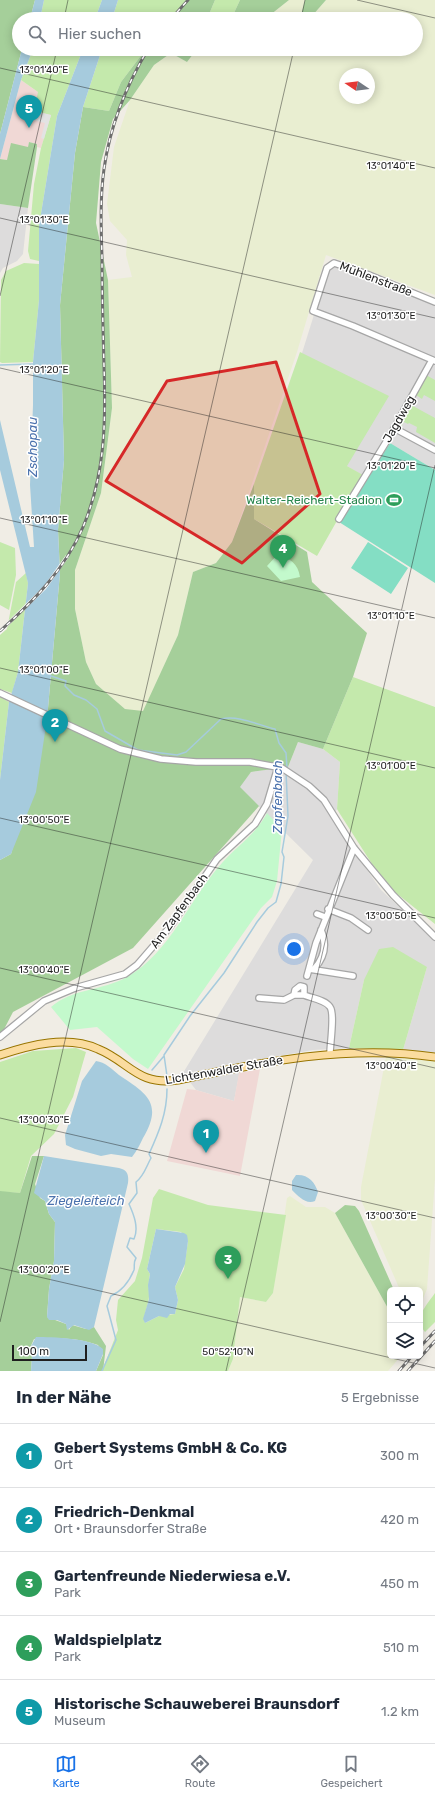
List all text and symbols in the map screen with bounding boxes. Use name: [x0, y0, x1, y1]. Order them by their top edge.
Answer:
search box: [12, 12, 423, 56]
icon: search: [26, 23, 48, 45]
text: Hier suchen: [58, 25, 141, 43]
text: 13°01'40"E: [20, 64, 68, 76]
north arrow: [339, 68, 375, 104]
pin: 5: [16, 95, 42, 128]
text: 13°01'40"E: [367, 160, 415, 172]
text: 13°01'30"E: [19, 214, 69, 226]
street label: Mühlenstraße: [338, 259, 415, 299]
text: 13°01'30"E: [366, 310, 416, 322]
text: 13°01'20"E: [20, 364, 69, 376]
street label: Jagdweg: [380, 393, 418, 445]
water label: Zschopau: [25, 417, 40, 478]
text: 13°01'20"E: [367, 460, 416, 472]
sports icon: Walter-Reichert-Stadion: [385, 491, 403, 509]
place label: Walter-Reichert-Stadion: [246, 493, 382, 507]
text: 13°01'10"E: [20, 514, 68, 526]
pin: 4: [270, 535, 296, 568]
text: 13°01'10"E: [367, 610, 415, 622]
text: 13°01'00"E: [19, 664, 69, 676]
pin: 2: [42, 709, 68, 742]
water label: Zapfenbach: [270, 760, 285, 835]
text: 13°01'00"E: [366, 760, 416, 772]
text: 13°00'50"E: [18, 814, 70, 826]
street label: Am Zapfenbach: [147, 871, 211, 951]
text: 13°00'50"E: [365, 910, 417, 922]
your location: [284, 939, 304, 959]
text: 13°00'40"E: [19, 964, 69, 976]
street label: Lichtenwalder Straße: [164, 1053, 284, 1087]
text: 13°00'40"E: [366, 1060, 416, 1072]
text: 13°00'30"E: [18, 1114, 70, 1126]
pin: 1: [193, 1120, 219, 1153]
water label: Ziegeleiteich: [46, 1193, 125, 1209]
text: 13°00'30"E: [365, 1210, 417, 1222]
pin: 3: [215, 1246, 241, 1279]
text: 13°00'20"E: [18, 1264, 70, 1276]
map controls: [387, 1287, 423, 1359]
button: locate: [387, 1287, 423, 1323]
button: layers: [387, 1323, 423, 1359]
scale bar: [12, 1343, 87, 1362]
text: 100 m: [18, 1345, 49, 1358]
text: 50°52'10"N: [202, 1346, 254, 1358]
text: In der Nähe: [16, 1387, 111, 1407]
text: 5 Ergebnisse: [341, 1390, 419, 1405]
text: Gebert Systems GmbH & Co. KG: [54, 1439, 287, 1457]
text: 1: [26, 1448, 32, 1463]
text: 300 m: [380, 1448, 419, 1463]
text: Ort: [54, 1457, 73, 1472]
text: Friedrich-Denkmal: [54, 1503, 194, 1521]
text: 2: [25, 1512, 33, 1527]
text: 420 m: [380, 1512, 419, 1527]
text: Ort · Braunsdorfer Straße: [54, 1521, 207, 1536]
text: Gartenfreunde Niederwiesa e.V.: [54, 1567, 290, 1585]
text: 3: [25, 1576, 33, 1591]
text: 450 m: [380, 1576, 419, 1591]
text: Park: [54, 1585, 81, 1600]
text: Waldspielplatz: [54, 1631, 162, 1649]
text: 4: [25, 1640, 33, 1655]
text: 510 m: [383, 1640, 419, 1655]
text: Park: [54, 1649, 81, 1664]
text: Historische Schauweberei Braunsdorf: [54, 1695, 340, 1713]
text: 5: [25, 1704, 33, 1719]
text: 1.2 km: [381, 1704, 419, 1719]
text: Museum: [54, 1713, 105, 1728]
tab: Karte: [53, 1753, 80, 1790]
tab: Route: [185, 1753, 215, 1790]
tab: Gespeichert: [320, 1753, 382, 1790]

